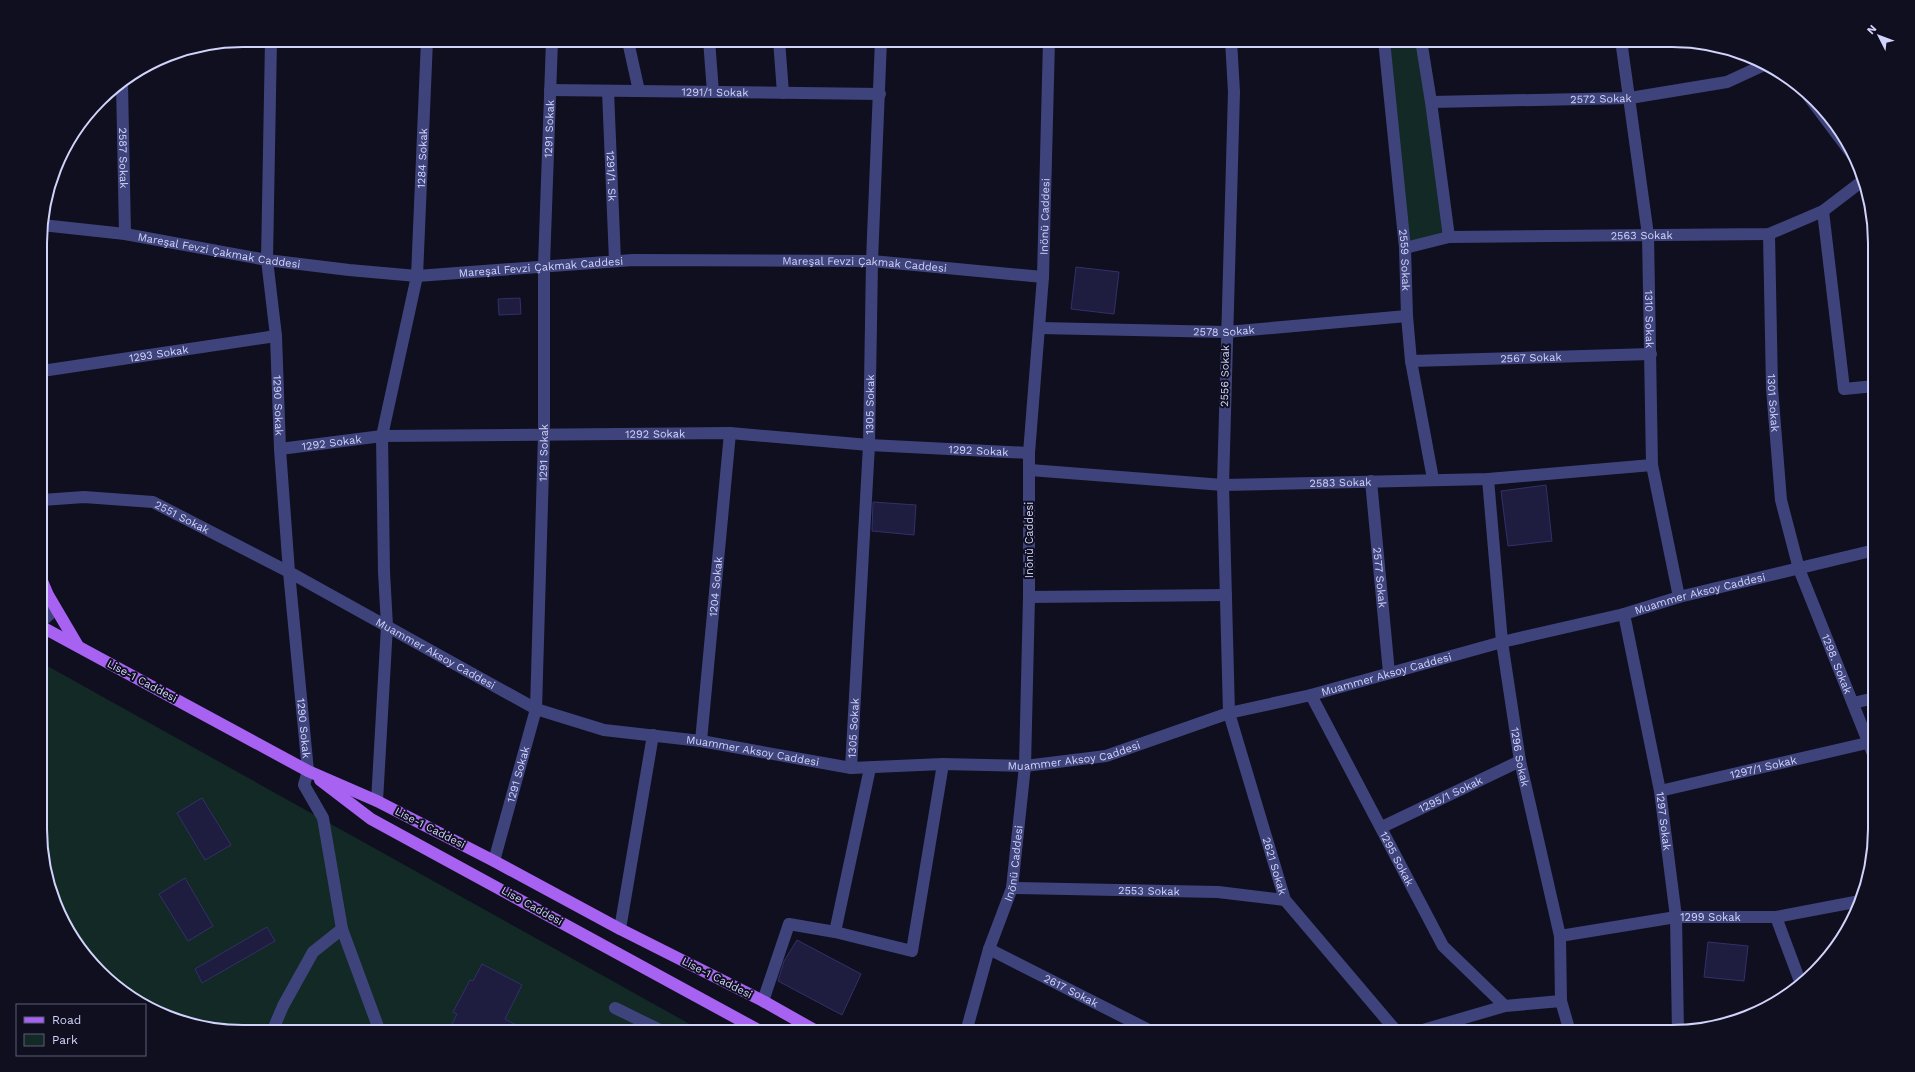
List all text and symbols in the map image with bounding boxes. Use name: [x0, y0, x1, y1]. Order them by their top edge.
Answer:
north arrow: [1859, 16, 1899, 56]
text: N: [1864, 22, 1879, 37]
street label: 1291/1 Sokak: [681, 85, 749, 99]
street label: 2572 Sokak: [1570, 91, 1632, 106]
street label: 1291 Sokak: [541, 100, 556, 158]
street label: 2587 Sokak: [116, 127, 131, 189]
street label: 1284 Sokak: [414, 128, 430, 189]
street label: 1291/1. Sk: [604, 150, 619, 202]
street label: Inönü Caddesi: [1037, 178, 1052, 255]
street label: 2559 Sokak: [1397, 228, 1413, 291]
street label: 2563 Sokak: [1611, 228, 1673, 242]
street label: Mareşal Fevzi Çakmak Caddesi: [137, 230, 301, 271]
street label: Mareşal Fevzi Çakmak Caddesi: [458, 254, 624, 279]
street label: Mareşal Fevzi Çakmak Caddesi: [782, 254, 947, 274]
street label: 1310 Sokak: [1642, 290, 1656, 348]
street label: 2578 Sokak: [1193, 323, 1255, 339]
street label: 1293 Sokak: [128, 343, 189, 364]
street label: 2556 Sokak: [1218, 345, 1232, 407]
street label: 2567 Sokak: [1500, 350, 1562, 365]
street label: 1305 Sokak: [863, 374, 877, 435]
street label: 1301 Sokak: [1765, 374, 1782, 432]
street label: 1290 Sokak: [271, 375, 286, 436]
street label: 1291 Sokak: [536, 424, 551, 482]
street label: 1292 Sokak: [625, 427, 685, 440]
street label: 1292 Sokak: [301, 432, 362, 453]
street label: 1292 Sokak: [948, 442, 1009, 458]
street label: 2583 Sokak: [1309, 475, 1371, 490]
street label: 2551 Sokak: [153, 498, 212, 536]
street label: Inönü Caddesi: [1023, 502, 1036, 578]
street label: 2577 Sokak: [1371, 547, 1389, 609]
street label: 1204 Sokak: [706, 556, 725, 617]
street label: Muammer Aksoy Caddesi: [1633, 570, 1767, 617]
street label: Muammer Aksoy Caddesi: [374, 615, 498, 692]
street label: 1298. Sokak: [1819, 632, 1855, 696]
street label: Muammer Aksoy Caddesi: [1320, 650, 1453, 698]
street label: Lise-1 Caddesi: [105, 657, 179, 705]
street label: 1290 Sokak: [295, 698, 313, 759]
street label: 1305 Sokak: [845, 698, 861, 758]
street label: 1296 Sokak: [1508, 726, 1532, 788]
street label: Muammer Aksoy Caddesi: [686, 733, 820, 769]
street label: Muammer Aksoy Caddesi: [1007, 738, 1142, 773]
street label: 1291 Sokak: [504, 745, 532, 804]
street label: 1297/1 Sokak: [1729, 753, 1798, 781]
street label: 1295/1 Sokak: [1417, 773, 1485, 815]
street label: 1297 Sokak: [1654, 791, 1674, 851]
street label: Lise-1 Caddesi: [393, 805, 468, 851]
street label: Inönü Caddesi: [1001, 825, 1025, 903]
street label: 1295 Sokak: [1377, 829, 1417, 888]
street label: 2621 Sokak: [1260, 835, 1290, 897]
street label: Lise Caddesi: [499, 884, 565, 928]
street label: 2553 Sokak: [1118, 884, 1180, 898]
street label: 1299 Sokak: [1680, 911, 1741, 924]
street label: Lise-1 Caddesi: [680, 955, 755, 1001]
street label: 2617 Sokak: [1042, 971, 1100, 1010]
legend: [16, 1004, 146, 1056]
text: Road: [52, 1013, 81, 1027]
text: Park: [52, 1033, 78, 1047]

